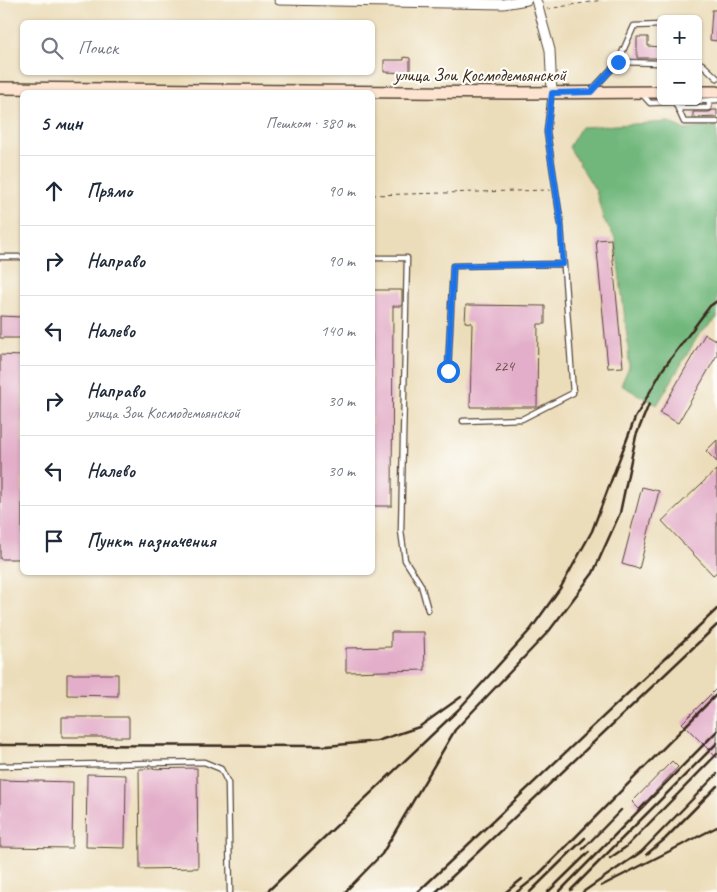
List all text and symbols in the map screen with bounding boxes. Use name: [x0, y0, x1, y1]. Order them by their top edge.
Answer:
map controls: [657, 15, 702, 105]
button: +: [657, 15, 702, 60]
search box: [20, 20, 375, 75]
icon: search: [38, 34, 66, 62]
text: Поиск: [78, 36, 118, 60]
route end: [607, 51, 630, 74]
button: −: [657, 60, 702, 105]
street label: улица Зои Космодемьянской: [393, 64, 567, 86]
text: 5 мин: [40, 110, 82, 136]
text: Пешком · 380 m: [266, 113, 355, 133]
icon: ahead: [40, 177, 68, 205]
text: Прямо: [87, 179, 132, 203]
text: 90 m: [328, 181, 355, 201]
icon: right: [40, 247, 68, 275]
text: Направо: [87, 249, 145, 273]
text: 90 m: [328, 251, 355, 271]
icon: left: [40, 317, 68, 345]
text: Налево: [87, 319, 135, 343]
text: 140 m: [321, 321, 355, 341]
house number: 224: [494, 357, 515, 376]
route start: [437, 360, 460, 383]
text: Направо: [87, 379, 145, 403]
icon: right: [40, 387, 68, 415]
text: 30 m: [328, 391, 355, 411]
text: улица Зои Космодемьянской: [87, 403, 240, 423]
icon: left: [40, 457, 68, 485]
text: Налево: [87, 459, 135, 483]
text: 30 m: [328, 461, 355, 481]
icon: arrive: [40, 527, 68, 555]
text: Пункт назначения: [87, 529, 216, 553]

